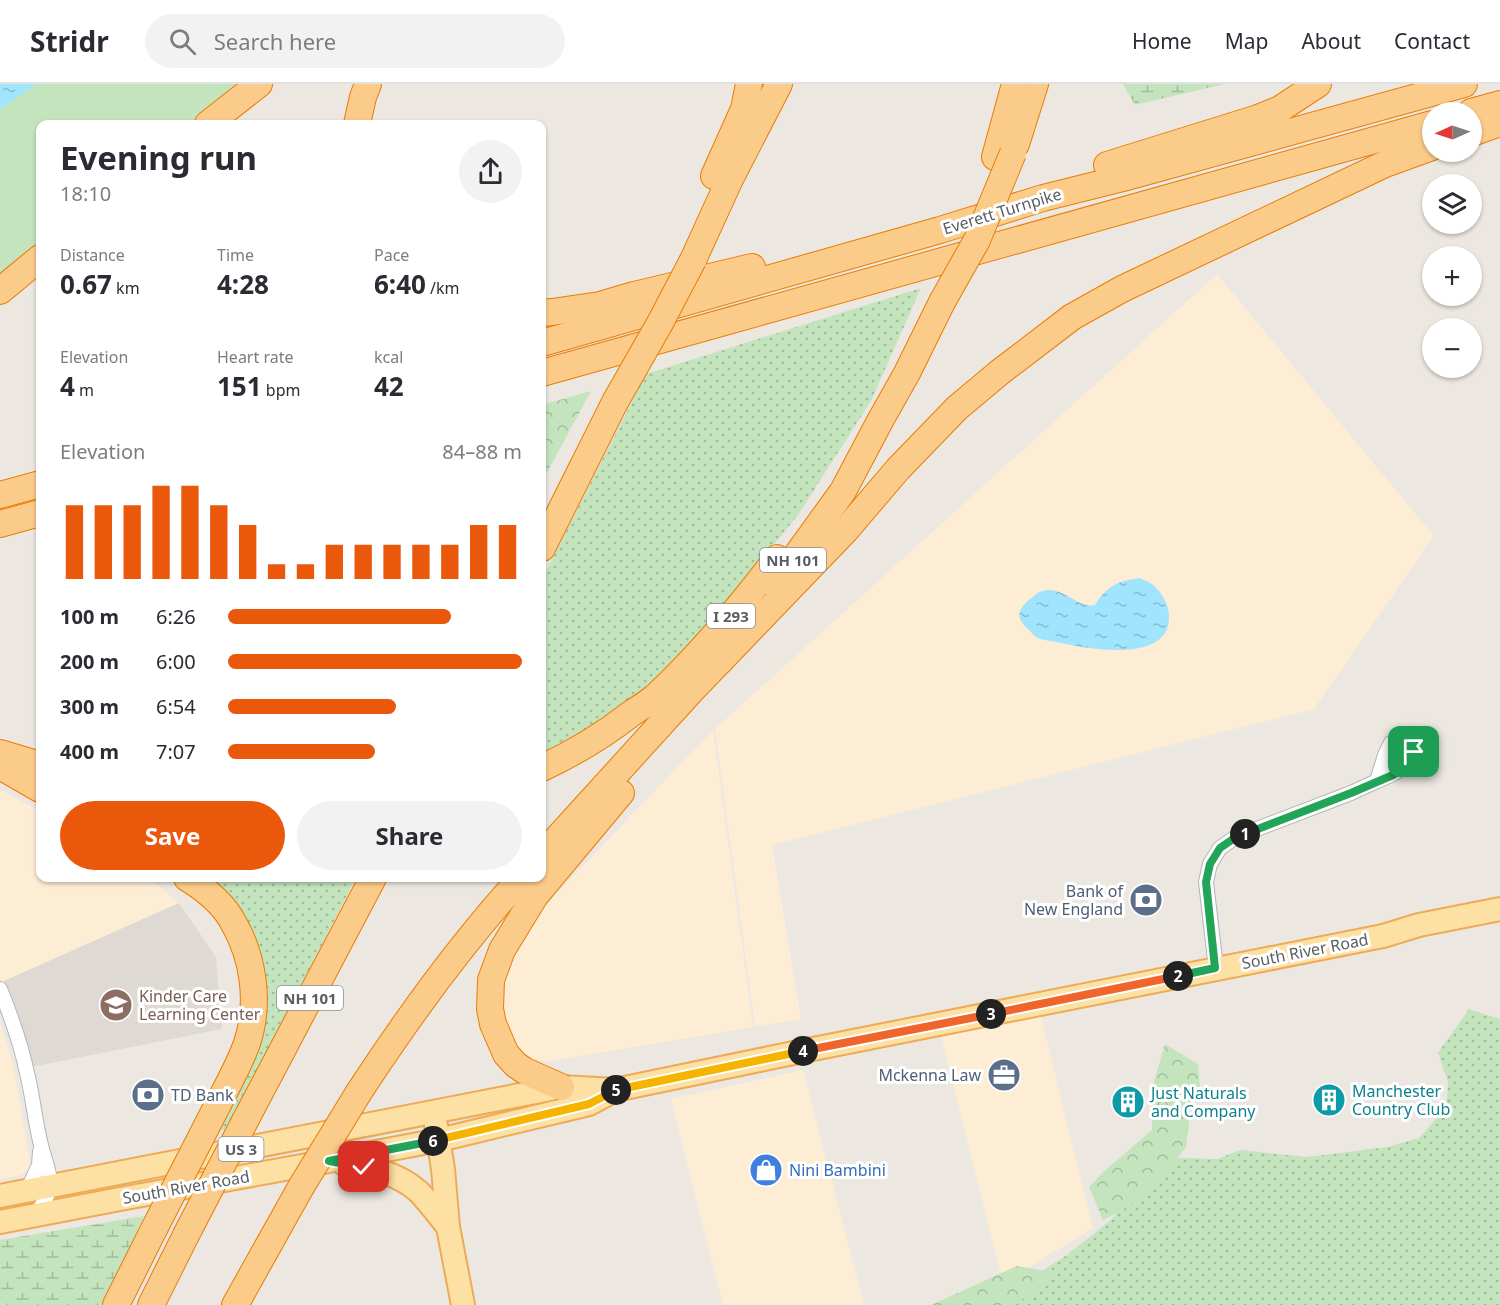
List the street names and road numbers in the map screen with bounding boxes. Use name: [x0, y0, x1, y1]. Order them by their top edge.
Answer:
street label: Everett Turnpike: [940, 182, 1064, 240]
road number: NH 101: [760, 548, 826, 572]
road number: I 293: [707, 604, 755, 628]
street label: South River Road: [1240, 928, 1370, 974]
road number: NH 101: [277, 986, 343, 1010]
road number: US 3: [218, 1137, 264, 1161]
street label: South River Road: [121, 1165, 251, 1209]

